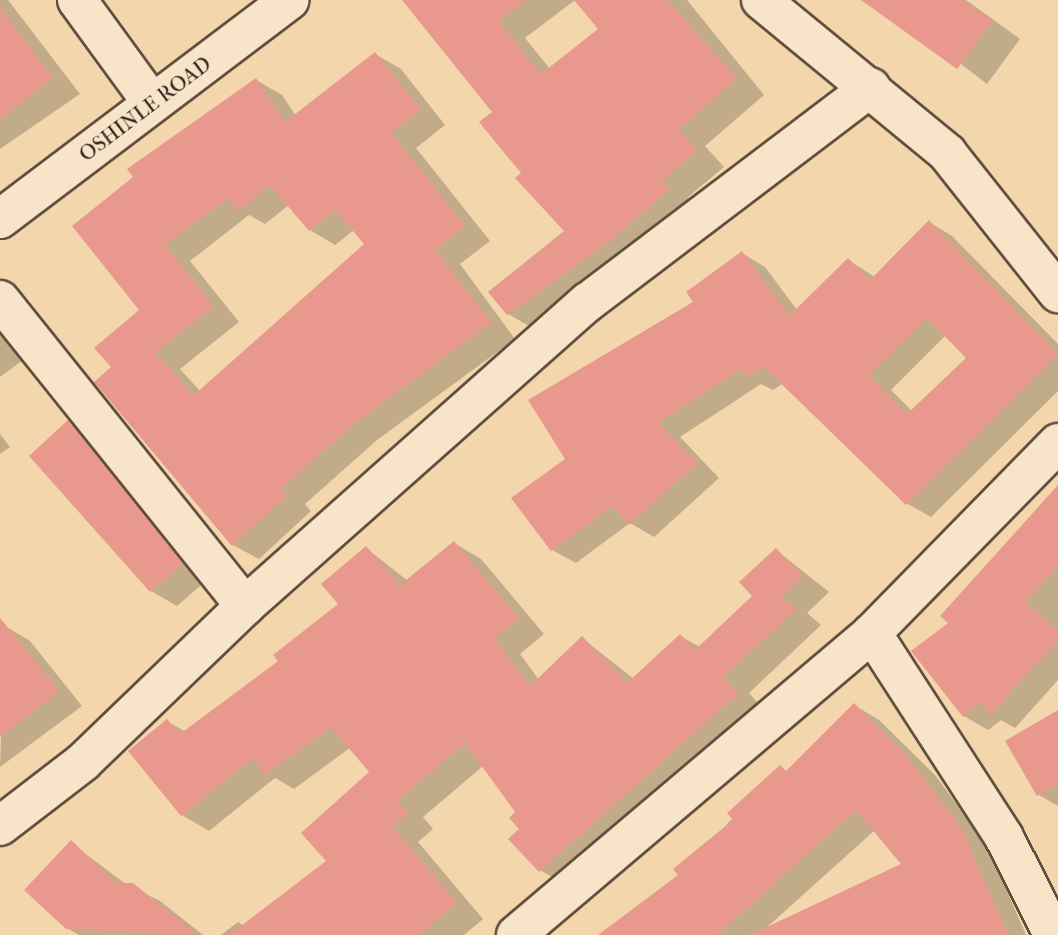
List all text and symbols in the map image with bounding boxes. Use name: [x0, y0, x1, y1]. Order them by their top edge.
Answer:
street label: OSHINLE ROAD: [74, 51, 216, 167]

